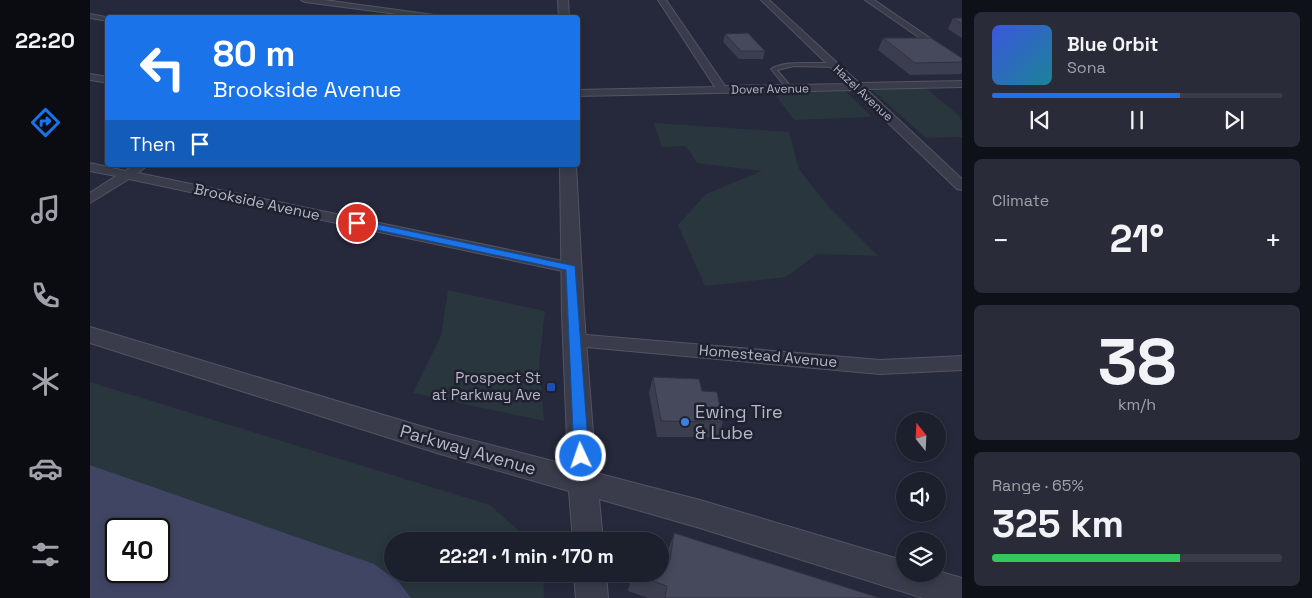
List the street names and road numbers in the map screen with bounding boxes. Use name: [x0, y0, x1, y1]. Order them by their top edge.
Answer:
street label: Hazel Avenue: [830, 61, 896, 125]
street label: Dover Avenue: [731, 80, 809, 98]
street label: Brookside Avenue: [192, 179, 322, 224]
street label: Homestead Avenue: [698, 340, 838, 371]
street label: Parkway Avenue: [397, 419, 539, 480]

